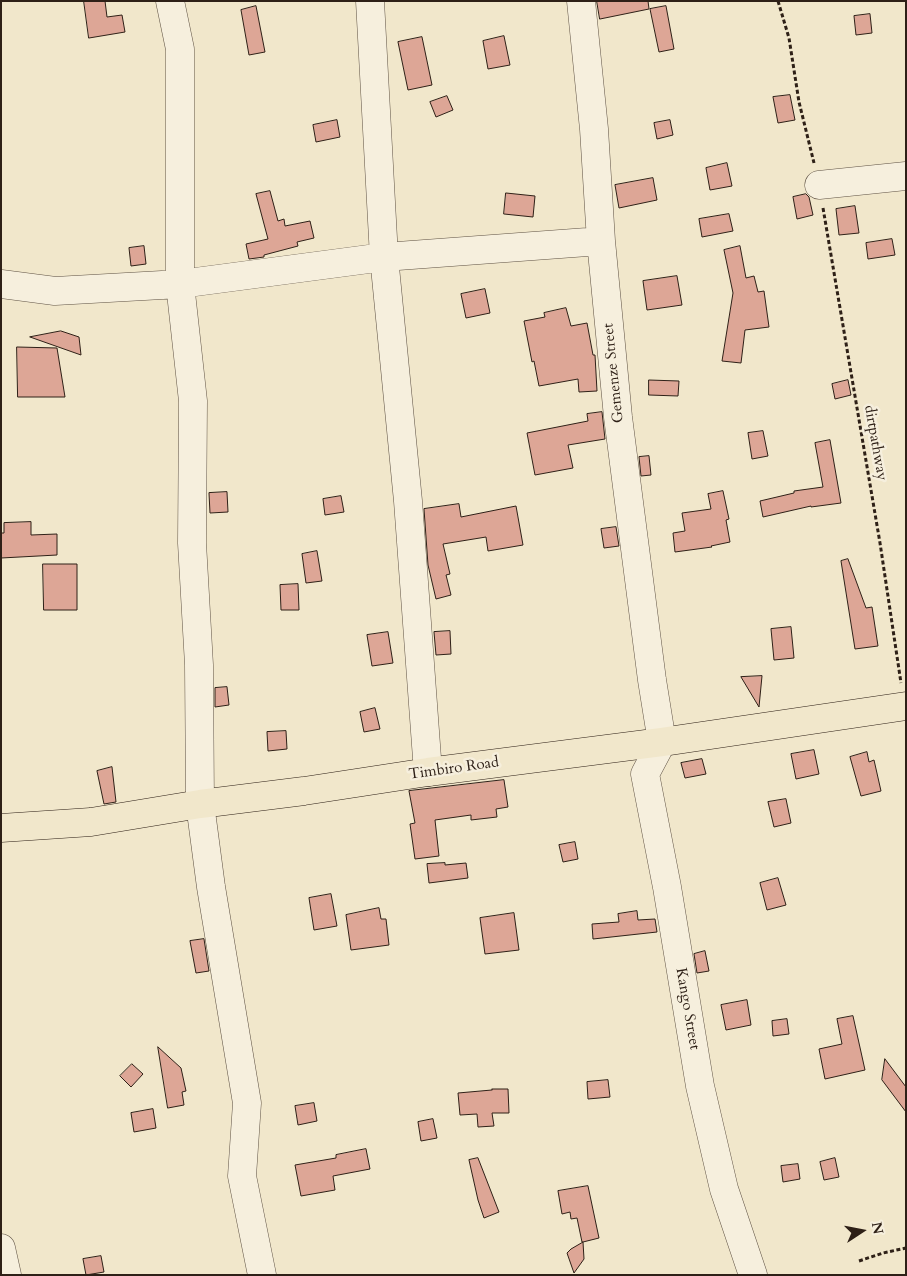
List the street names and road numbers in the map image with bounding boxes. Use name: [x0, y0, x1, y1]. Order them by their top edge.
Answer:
street label: Gemenze Street: [600, 322, 628, 424]
street label: dirtpathway: [860, 404, 890, 482]
street label: Timbiro Road: [408, 754, 500, 784]
street label: Kango Street: [671, 967, 703, 1051]

